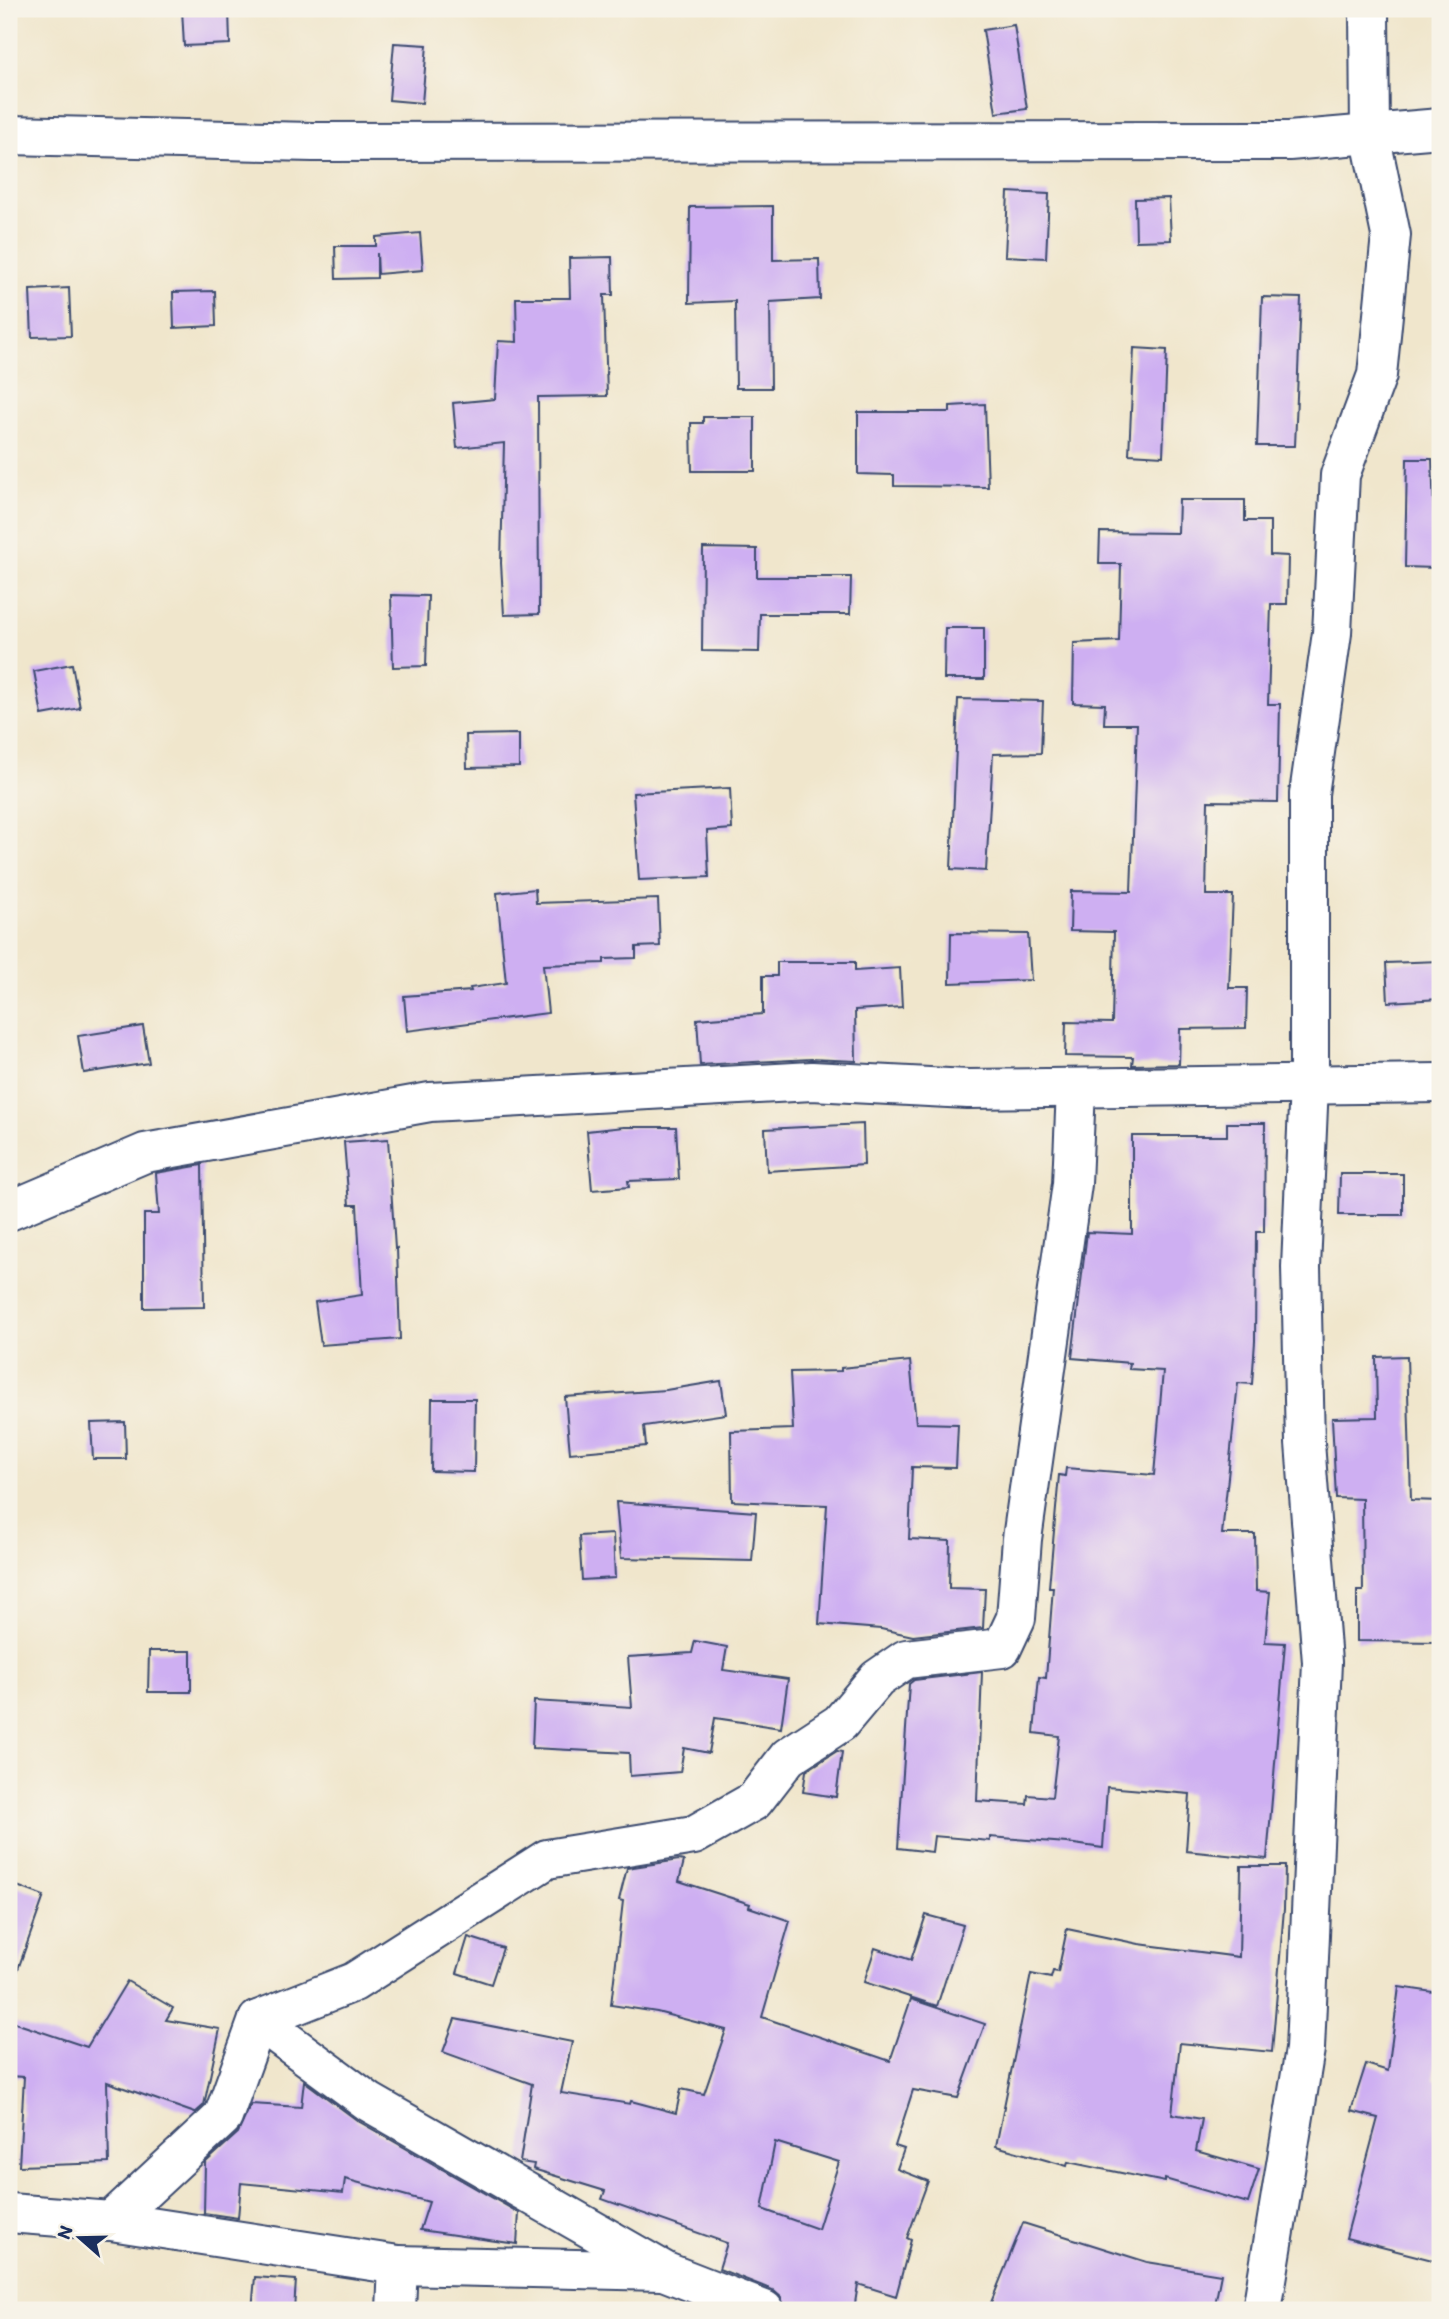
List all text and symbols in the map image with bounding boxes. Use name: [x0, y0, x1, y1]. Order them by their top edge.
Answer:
north arrow: [46, 2204, 116, 2274]
text: N: [51, 2222, 77, 2242]

